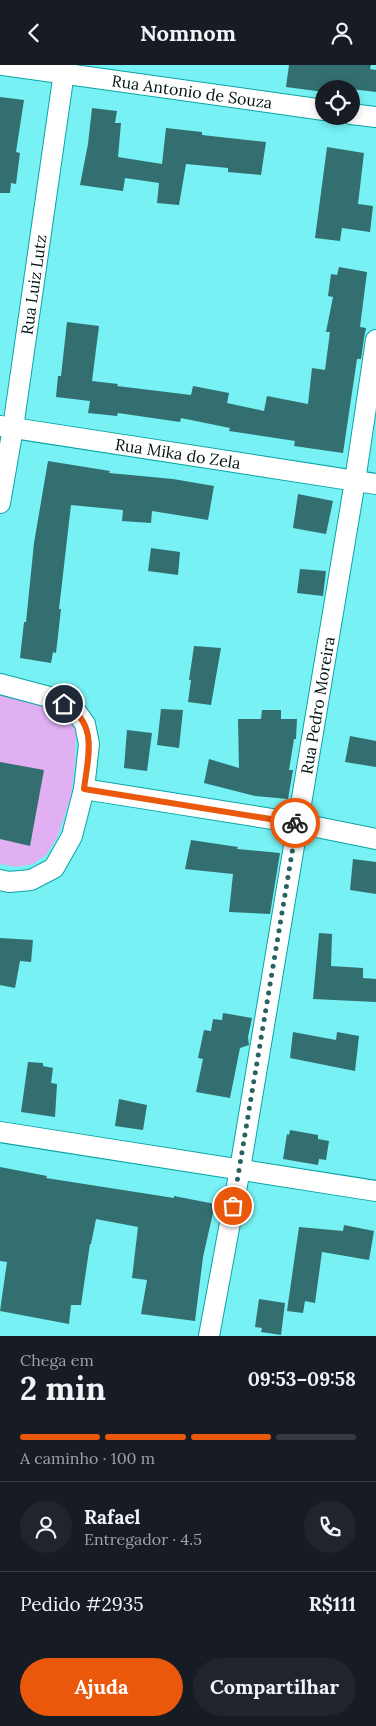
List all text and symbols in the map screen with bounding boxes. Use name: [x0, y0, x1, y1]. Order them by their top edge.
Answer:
icon: back: [20, 19, 48, 47]
text: Nomnom: [140, 19, 236, 47]
icon: person: [328, 19, 356, 47]
street label: Rua Antonio de Souza: [111, 70, 274, 113]
map controls: [315, 80, 360, 125]
button: locate: [315, 80, 360, 125]
street label: Rua Luiz Lutz: [16, 233, 51, 336]
street label: Rua Mika do Zela: [114, 434, 242, 473]
street label: Rua Pedro Moreira: [296, 635, 339, 776]
pin: [43, 683, 85, 725]
icon: home: [50, 690, 78, 718]
courier: [270, 798, 320, 848]
icon: bike: [281, 809, 309, 837]
pin: [212, 1185, 254, 1227]
icon: bag: [219, 1192, 247, 1220]
text: Chega em: [20, 1350, 94, 1370]
text: 09:53–09:58: [248, 1367, 356, 1391]
text: 2 min: [20, 1368, 106, 1409]
text: A caminho · 100 m: [20, 1448, 155, 1468]
button: person: [20, 1501, 72, 1553]
button: phone: [304, 1501, 356, 1553]
text: Rafael: [84, 1505, 141, 1529]
text: Entregador · 4.5: [84, 1529, 202, 1549]
text: Pedido #2935: [20, 1592, 144, 1616]
text: R$111: [309, 1592, 356, 1616]
button: Ajuda: [20, 1658, 183, 1716]
button: Compartilhar: [193, 1658, 356, 1716]

